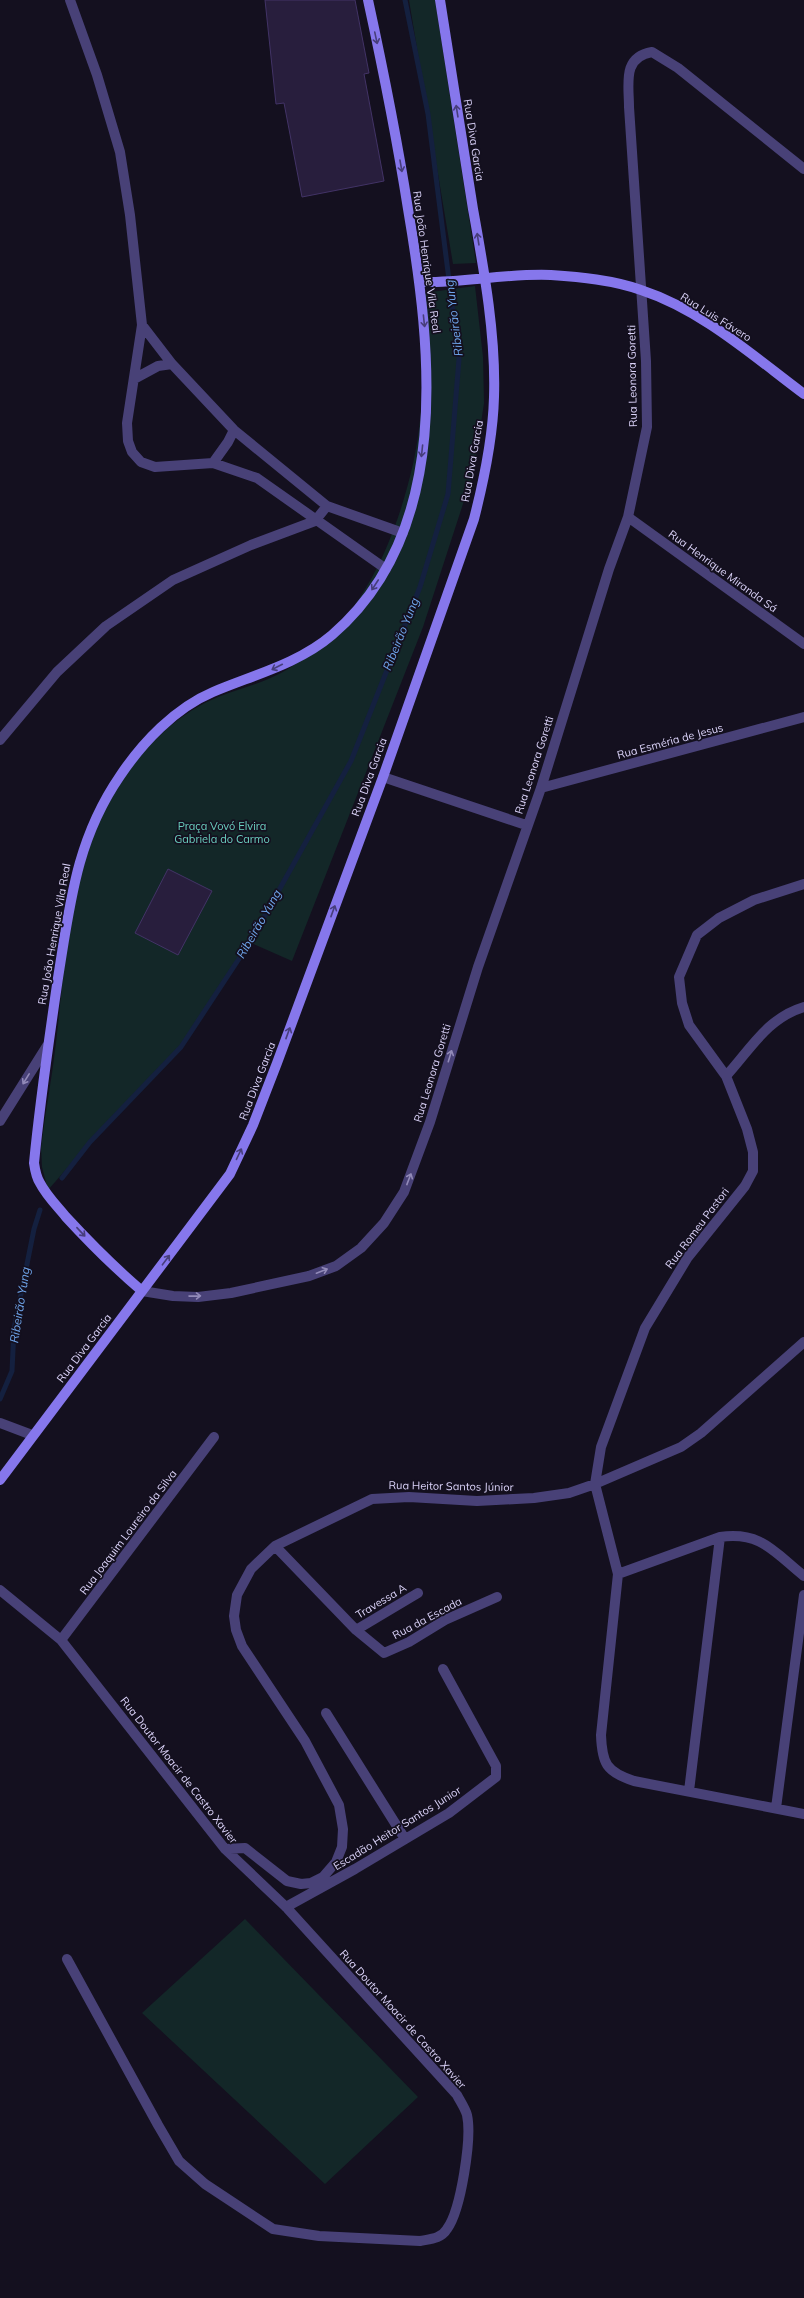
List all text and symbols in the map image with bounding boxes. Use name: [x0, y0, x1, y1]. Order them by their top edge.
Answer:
one-way arrow: [373, 31, 381, 44]
street label: Rua Diva Garcia: [461, 98, 487, 182]
one-way arrow: [453, 105, 461, 118]
one-way arrow: [397, 159, 405, 172]
street label: Rua João Henrique Vila Real: [410, 190, 444, 334]
one-way arrow: [474, 233, 482, 246]
water label: Ribeirão Yung: [441, 279, 466, 357]
street label: Rua Luis Fávero: [678, 290, 754, 344]
one-way arrow: [421, 314, 428, 327]
street label: Rua Leonora Goretti: [624, 325, 640, 427]
street label: Rua Diva Garcia: [458, 419, 486, 503]
one-way arrow: [418, 444, 426, 457]
street label: Rua Henrique Miranda Sá: [666, 527, 780, 615]
one-way arrow: [371, 579, 379, 591]
water label: Ribeirão Yung: [379, 595, 422, 672]
one-way arrow: [272, 664, 284, 671]
street label: Rua Leonora Goretti: [512, 714, 556, 816]
street label: Rua Esméria de Jesus: [615, 720, 725, 762]
street label: Rua Diva Garcia: [348, 736, 390, 818]
park label: Praça Vovó Elvira Gabriela do Carmo: [174, 819, 270, 846]
street label: Rua João Henrique Vila Real: [35, 862, 73, 1006]
water label: Ribeirão Yung: [233, 887, 284, 961]
one-way arrow: [329, 906, 337, 918]
street label: Rua Leonora Goretti: [410, 1022, 454, 1124]
one-way arrow: [285, 1027, 292, 1040]
street label: Rua Diva Garcia: [236, 1040, 278, 1122]
one-way arrow: [447, 1050, 454, 1063]
one-way arrow: [22, 1074, 31, 1085]
one-way arrow: [236, 1148, 244, 1160]
one-way arrow: [405, 1174, 413, 1186]
street label: Rua Romeu Pastori: [662, 1185, 732, 1271]
one-way arrow: [76, 1227, 85, 1237]
one-way arrow: [162, 1255, 170, 1266]
water label: Ribeirão Yung: [6, 1266, 33, 1344]
one-way arrow: [316, 1267, 328, 1275]
one-way arrow: [188, 1292, 201, 1300]
street label: Rua Diva Garcia: [54, 1311, 114, 1385]
street label: Rua Joaquim Loureiro da Silva: [76, 1467, 180, 1597]
street label: Rua Heitor Santos Júnior: [388, 1478, 514, 1494]
street label: Travessa A: [353, 1580, 409, 1622]
street label: Rua da Escada: [390, 1594, 464, 1642]
street label: Rua Doutor Moacir de Castro Xavier: [117, 1694, 241, 1846]
street label: Escadão Heitor Santos Junior: [331, 1783, 463, 1873]
street label: Rua Doutor Moacir de Castro Xavier: [337, 1947, 469, 2091]

